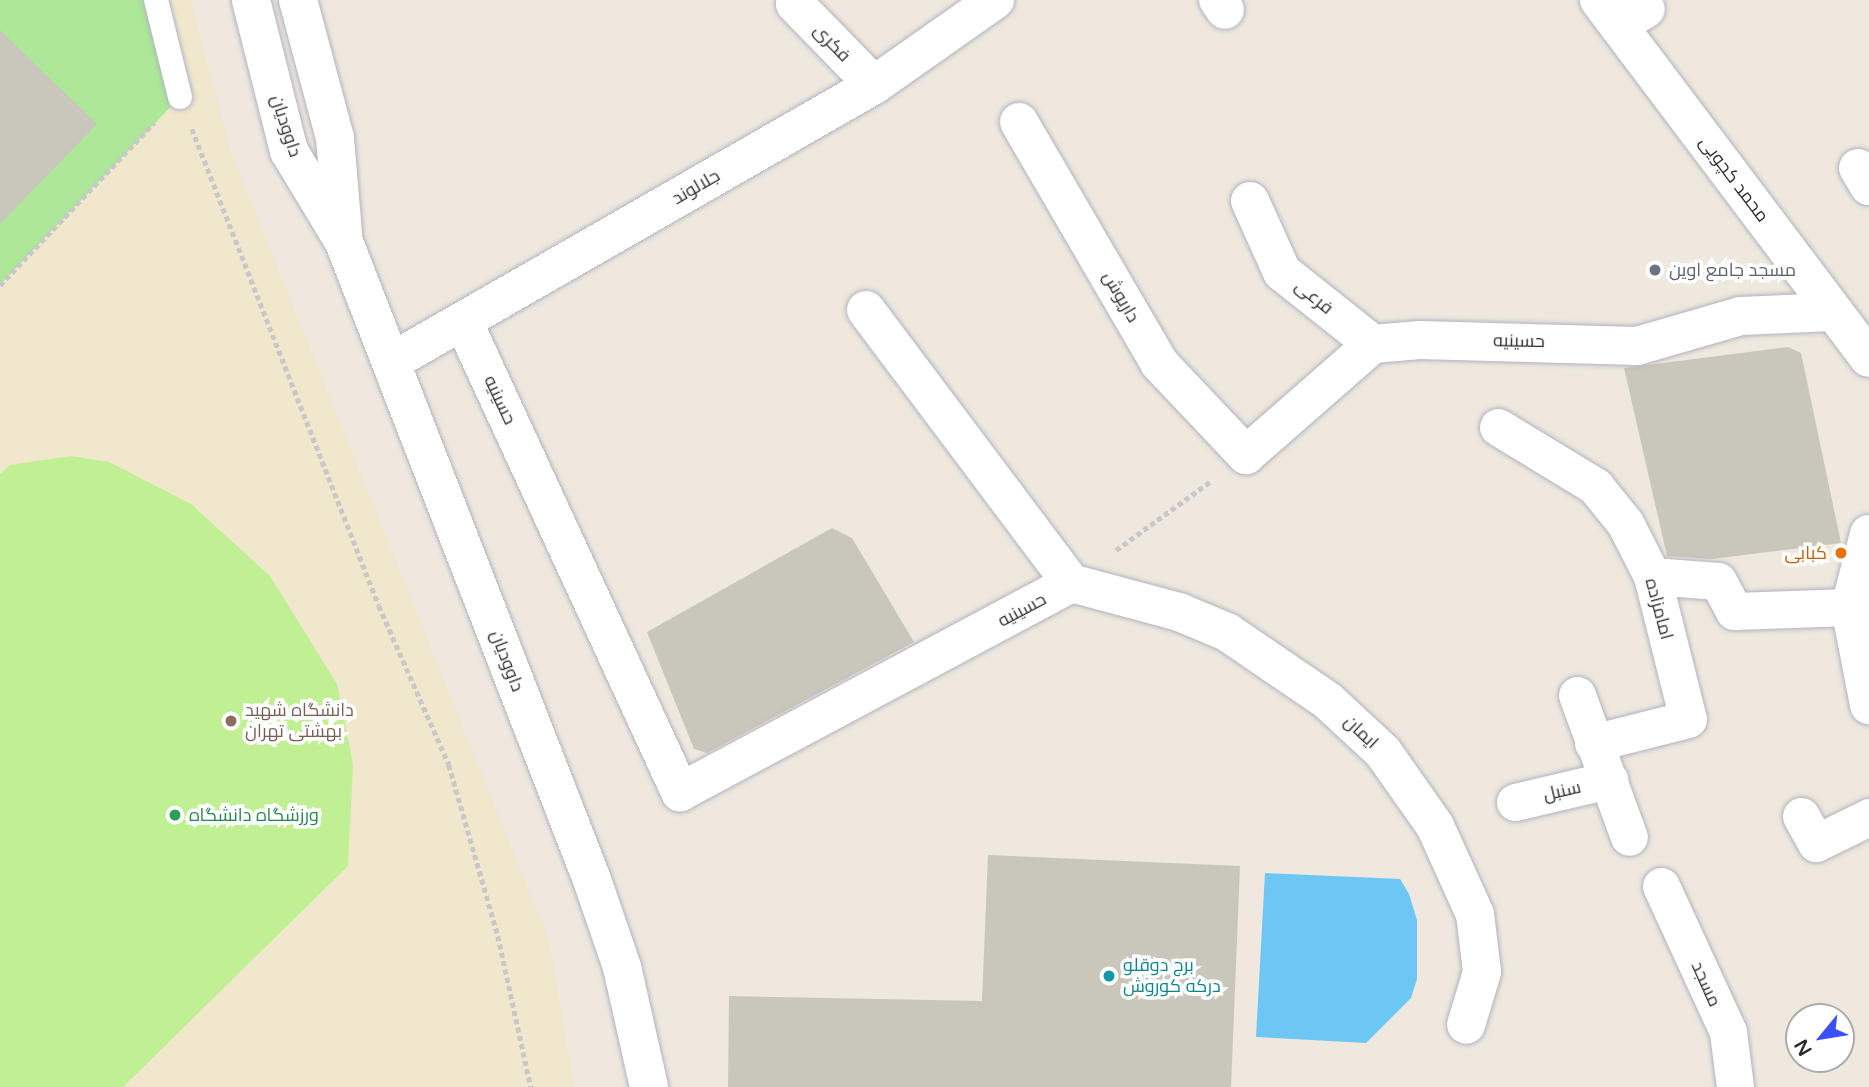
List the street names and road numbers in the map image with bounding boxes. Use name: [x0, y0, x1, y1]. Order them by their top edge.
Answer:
street label: فکری: [809, 20, 855, 66]
street label: داوودیان: [266, 92, 306, 160]
street label: محمد کچویی: [1695, 132, 1773, 226]
street label: جلالوند: [668, 165, 724, 209]
street label: داریوش: [1098, 268, 1144, 326]
street label: فرعی: [1291, 275, 1337, 319]
street label: حسینیه: [1493, 330, 1545, 352]
street label: حسینیه: [479, 372, 521, 428]
street label: امامزاده: [1640, 576, 1678, 642]
street label: حسینیه: [994, 588, 1050, 632]
street label: داوودیان: [485, 627, 529, 695]
street label: ایمان: [1339, 711, 1383, 753]
street label: سنبل: [1541, 776, 1583, 806]
street label: مسجد: [1686, 958, 1726, 1010]

